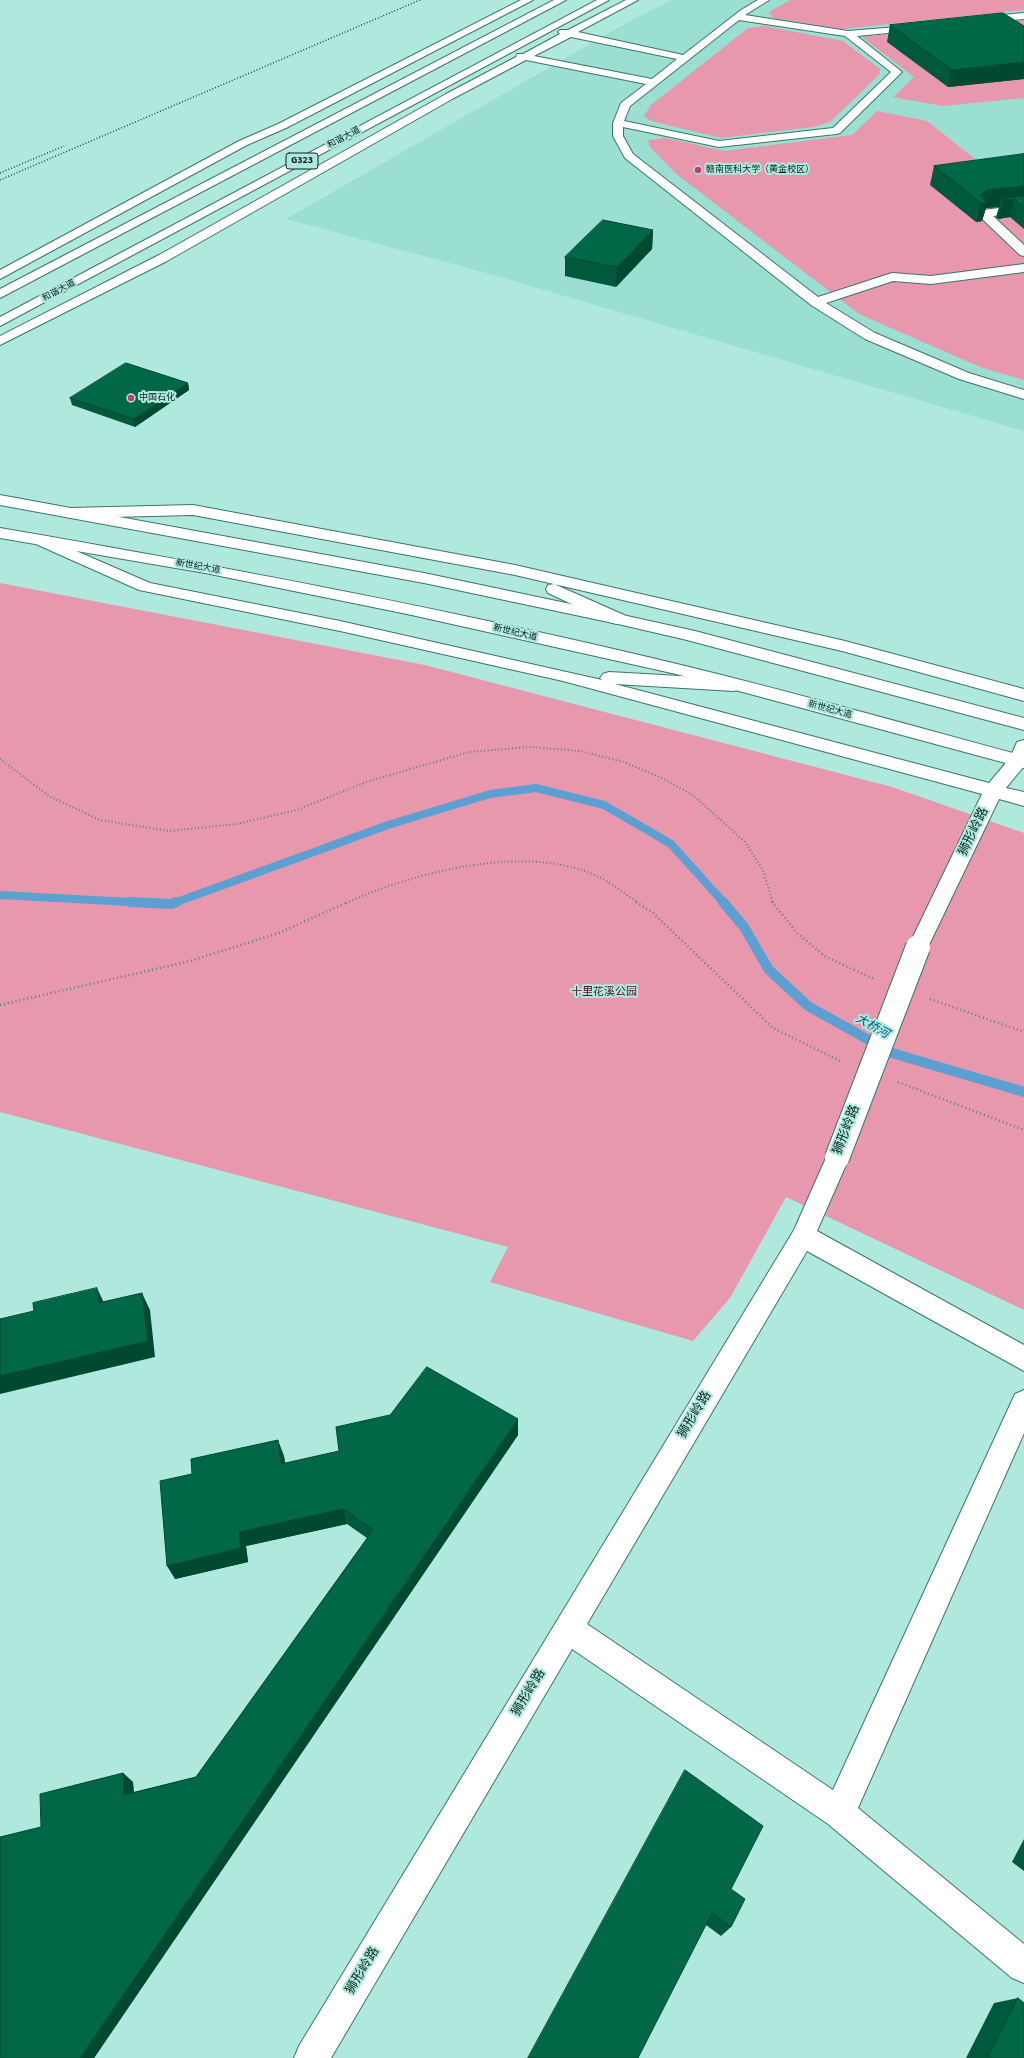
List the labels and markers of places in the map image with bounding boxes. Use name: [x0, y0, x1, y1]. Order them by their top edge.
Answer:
marker: 赣南医科大学（黄金校区）: [693, 165, 703, 175]
place label: 赣南医科大学（黄金校区）: [706, 165, 814, 175]
marker: 中国石化: [126, 393, 136, 403]
place label: 中国石化: [139, 393, 175, 403]

